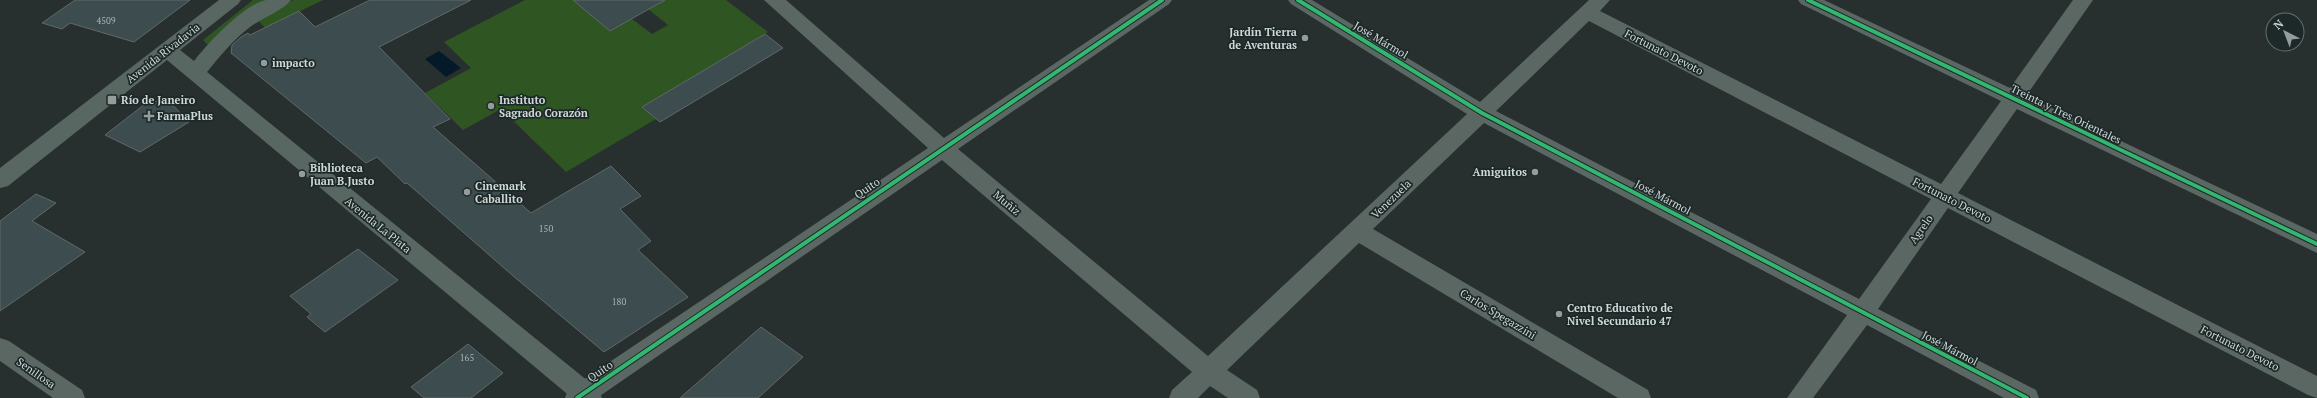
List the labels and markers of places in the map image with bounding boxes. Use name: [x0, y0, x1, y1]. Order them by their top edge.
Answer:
place label: Jardín Tierra de Aventuras: [1229, 25, 1297, 52]
marker: Jardín Tierra de Aventuras: [1300, 33, 1310, 43]
place label: impacto: [272, 56, 315, 70]
marker: impacto: [259, 58, 269, 68]
place label: Río de Janeiro: [121, 93, 196, 107]
place label: Instituto Sagrado Corazón: [499, 93, 588, 120]
marker: Río de Janeiro: [106, 94, 118, 106]
marker: Instituto Sagrado Corazón: [486, 101, 496, 111]
place label: FarmaPlus: [157, 109, 213, 123]
marker: FarmaPlus: [144, 111, 154, 121]
place label: Biblioteca Juan B.Justo: [310, 161, 375, 188]
place label: Amiguitos: [1473, 165, 1527, 179]
marker: Amiguitos: [1530, 167, 1540, 177]
marker: Biblioteca Juan B.Justo: [297, 169, 307, 179]
place label: Cinemark Caballito: [475, 179, 527, 206]
marker: Cinemark Caballito: [462, 187, 472, 197]
place label: Centro Educativo de Nivel Secundario 47: [1567, 301, 1673, 328]
marker: Centro Educativo de Nivel Secundario 47: [1554, 309, 1564, 319]

